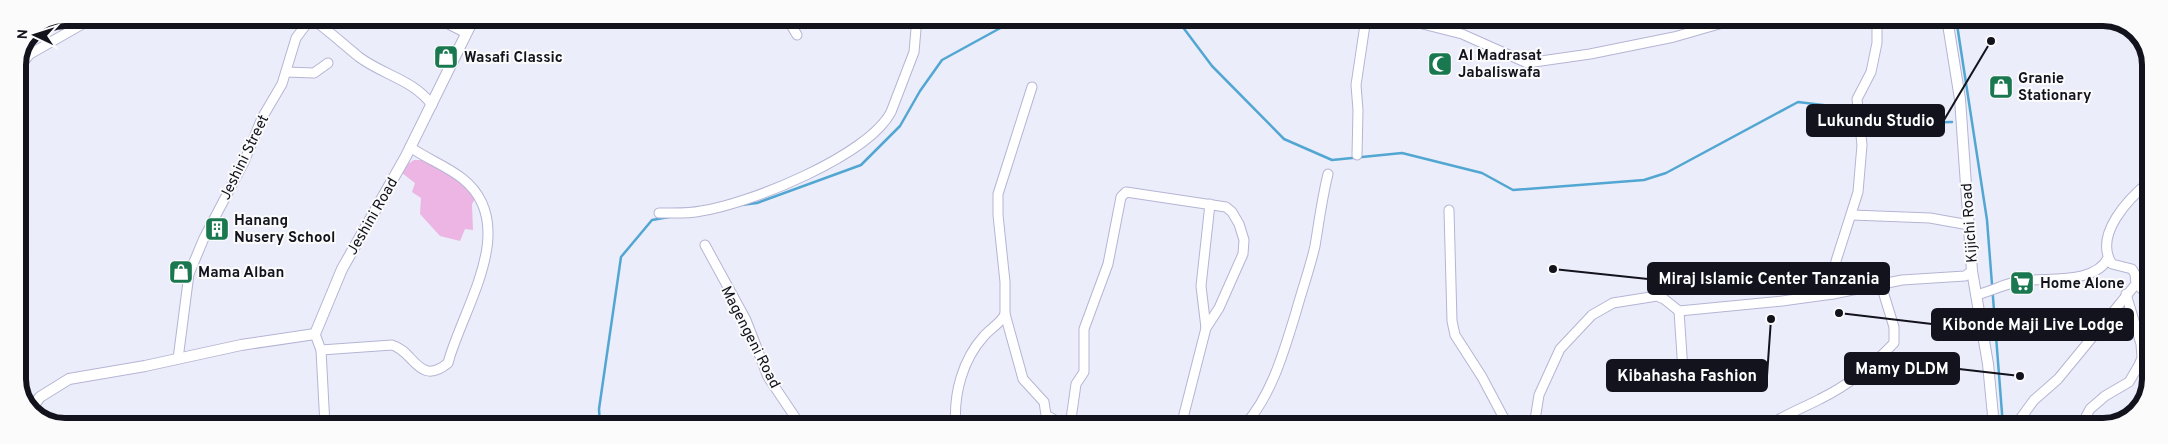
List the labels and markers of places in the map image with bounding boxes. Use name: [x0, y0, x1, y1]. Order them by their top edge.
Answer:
shop icon: Wasafi Classic: [433, 44, 459, 70]
place label: Al Madrasat Jabaliswafa: [1458, 47, 1542, 83]
place label: Wasafi Classic: [464, 49, 563, 68]
mosque icon: Al Madrasat Jabaliswafa: [1427, 51, 1453, 77]
place label: Granie Stationary: [2018, 70, 2092, 106]
shop icon: Granie Stationary: [1988, 74, 2014, 100]
callout: Lukundu Studio: [1807, 105, 1944, 136]
place label: Hanang Nusery School: [234, 212, 335, 248]
building icon: Hanang Nusery School: [204, 216, 230, 242]
shop icon: Mama Alban: [168, 259, 194, 285]
callout: Miraj Islamic Center Tanzania: [1648, 263, 1889, 294]
place label: Mama Alban: [198, 264, 284, 283]
supermarket icon: Home Alone: [2009, 270, 2035, 296]
place label: Home Alone: [2040, 275, 2125, 294]
callout: Kibonde Maji Live Lodge: [1932, 309, 2133, 340]
callout: Mamy DLDM: [1845, 353, 1959, 384]
callout: Kibahasha Fashion: [1607, 360, 1767, 391]

